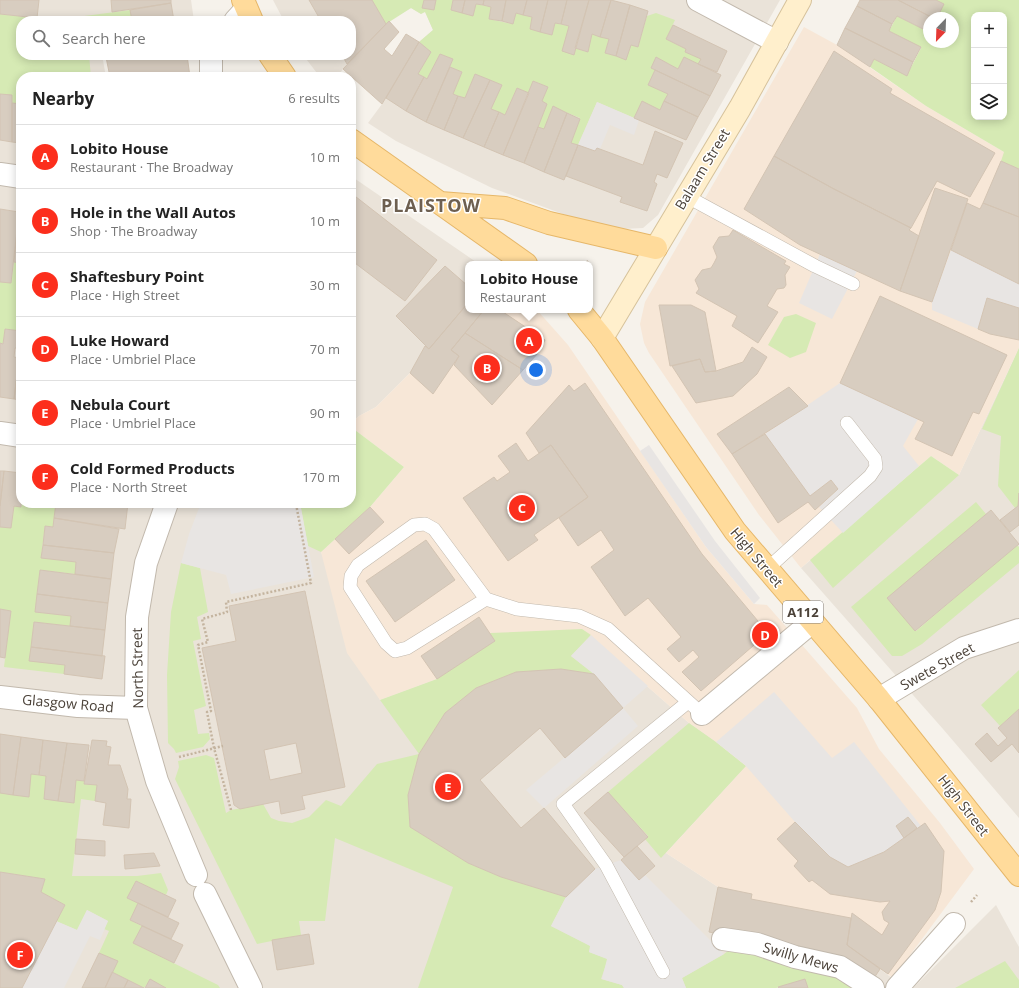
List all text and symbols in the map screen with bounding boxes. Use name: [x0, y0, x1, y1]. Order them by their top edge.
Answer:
north arrow: [923, 12, 959, 48]
map controls: [971, 12, 1007, 120]
button: +: [971, 12, 1007, 48]
search box: [16, 16, 356, 60]
icon: search: [30, 27, 52, 49]
text: Search here: [62, 28, 146, 48]
button: −: [971, 48, 1007, 84]
button: layers: [971, 84, 1007, 120]
text: Nearby: [32, 87, 94, 110]
text: 6 results: [288, 89, 340, 107]
street label: Balaam Street: [670, 125, 734, 213]
text: Lobito House: [70, 138, 168, 158]
text: A: [41, 148, 49, 166]
text: 10 m: [310, 148, 340, 166]
text: Restaurant · The Broadway: [70, 158, 233, 176]
district label: PLAISTOW: [381, 193, 481, 217]
text: Hole in the Wall Autos: [70, 202, 236, 222]
text: B: [41, 212, 49, 230]
text: 10 m: [310, 212, 340, 230]
text: Shop · The Broadway: [70, 222, 197, 240]
popup: [465, 261, 593, 313]
text: Shaftesbury Point: [70, 266, 204, 286]
text: Lobito House: [480, 268, 578, 288]
text: C: [41, 276, 49, 294]
text: 30 m: [310, 276, 340, 294]
text: Place · High Street: [70, 286, 180, 304]
text: Restaurant: [480, 288, 546, 306]
pin: A: [516, 326, 542, 356]
text: Luke Howard: [70, 330, 169, 350]
text: D: [40, 340, 50, 358]
text: 70 m: [310, 340, 340, 358]
text: Place · Umbriel Place: [70, 350, 196, 368]
pin: B: [474, 353, 500, 383]
your location: [526, 360, 546, 380]
text: Nebula Court: [70, 394, 170, 414]
text: E: [41, 404, 49, 422]
text: 90 m: [310, 404, 340, 422]
text: Place · Umbriel Place: [70, 414, 196, 432]
text: Cold Formed Products: [70, 458, 235, 478]
text: F: [41, 468, 49, 486]
text: 170 m: [302, 468, 340, 486]
text: Place · North Street: [70, 478, 187, 496]
pin: C: [509, 493, 535, 523]
street label: High Street: [726, 523, 788, 591]
road number: A112: [783, 601, 823, 623]
pin: D: [752, 620, 778, 650]
street label: North Street: [127, 627, 147, 709]
street label: Swete Street: [897, 638, 977, 694]
street label: Glasgow Road: [21, 690, 115, 716]
street label: High Street: [934, 770, 994, 840]
pin: E: [435, 772, 461, 802]
street label: Swilly Mews: [761, 937, 841, 977]
pin: F: [7, 940, 33, 970]

